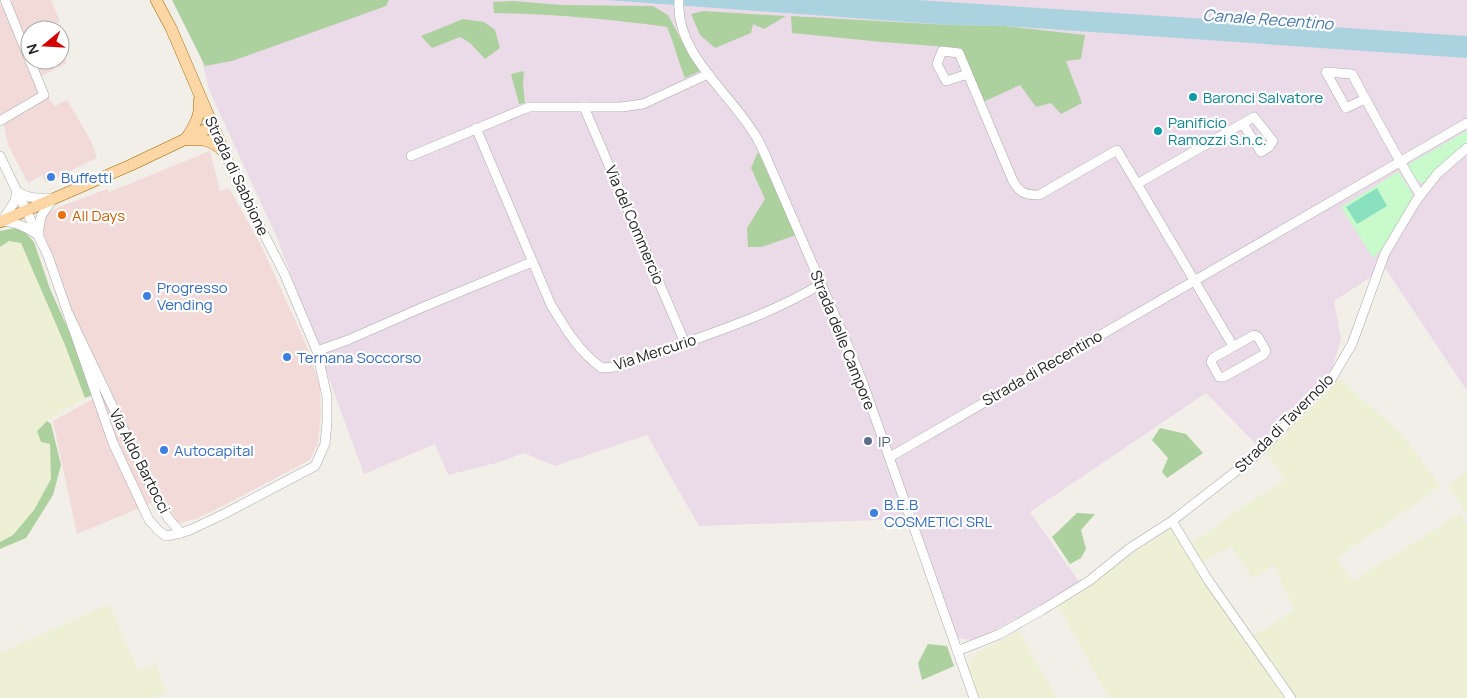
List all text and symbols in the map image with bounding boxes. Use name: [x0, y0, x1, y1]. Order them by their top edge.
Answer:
water label: Canale Recentino: [1202, 3, 1336, 35]
north arrow: [20, 20, 70, 70]
text: N: [22, 41, 43, 57]
place label: Baronci Salvatore: [1203, 87, 1324, 108]
marker: Baronci Salvatore: [1187, 91, 1199, 103]
place label: Panificio Ramozzi S.n.c.: [1168, 112, 1267, 150]
street label: Strada di Sabbione: [200, 113, 274, 239]
marker: Panificio Ramozzi S.n.c.: [1152, 125, 1164, 137]
street label: Via del Commercio: [600, 162, 670, 288]
place label: Buffetti: [61, 167, 112, 188]
marker: Buffetti: [45, 171, 57, 183]
place label: All Days: [72, 205, 125, 226]
marker: All Days: [56, 209, 68, 221]
street label: Strada delle Campore: [805, 267, 881, 413]
place label: Progresso Vending: [157, 277, 228, 315]
marker: Progresso Vending: [141, 290, 153, 302]
street label: Strada di Recentino: [978, 325, 1106, 411]
street label: Via Mercurio: [611, 329, 699, 375]
place label: Ternana Soccorso: [297, 347, 422, 368]
marker: Ternana Soccorso: [281, 351, 293, 363]
street label: Strada di Tavernolo: [1230, 369, 1338, 477]
street label: Via Aldo Bartocci: [105, 405, 175, 517]
place label: IP: [878, 431, 891, 452]
marker: IP: [862, 435, 874, 447]
place label: Autocapital: [174, 440, 254, 461]
marker: Autocapital: [158, 444, 170, 456]
place label: B.E.B COSMETICI SRL: [884, 494, 992, 532]
marker: B.E.B COSMETICI SRL: [868, 507, 880, 519]

